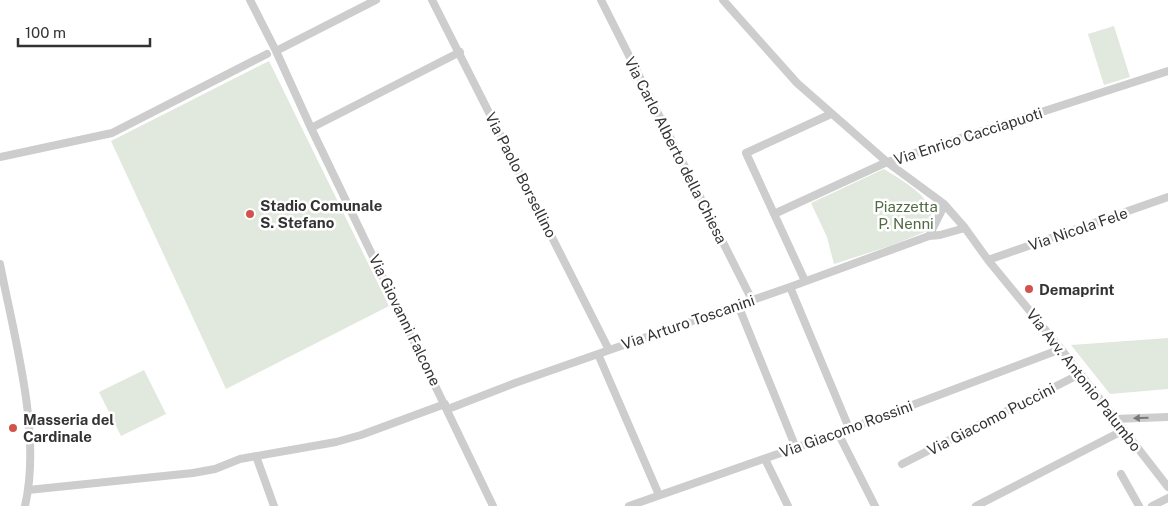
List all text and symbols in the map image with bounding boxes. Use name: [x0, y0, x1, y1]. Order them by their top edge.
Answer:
scale bar: [18, 15, 150, 47]
text: 100 m: [25, 24, 66, 41]
street label: Via Carlo Alberto della Chiesa: [621, 54, 731, 246]
street label: Via Enrico Cacciapuoti: [892, 104, 1044, 168]
street label: Via Paolo Borsellino: [482, 110, 560, 240]
place label: Stadio Comunale S. Stefano: [260, 197, 382, 231]
park label: Piazzetta P. Nenni: [874, 198, 938, 232]
street label: Via Nicola Fele: [1026, 204, 1130, 254]
marker: Stadio Comunale S. Stefano: [244, 208, 256, 220]
street label: Via Giovanni Falcone: [366, 252, 444, 388]
place label: Demaprint: [1039, 281, 1115, 298]
marker: Demaprint: [1023, 283, 1035, 295]
street label: Via Arturo Toscanini: [619, 291, 757, 353]
street label: Via Avv. Antonio Palumbo: [1023, 306, 1145, 454]
street label: Via Giacomo Puccini: [924, 379, 1058, 459]
street label: Via Giacomo Rossini: [777, 397, 915, 461]
place label: Masseria del Cardinale: [23, 411, 114, 445]
one-way arrow: [1133, 414, 1149, 422]
marker: Masseria del Cardinale: [7, 422, 19, 434]

